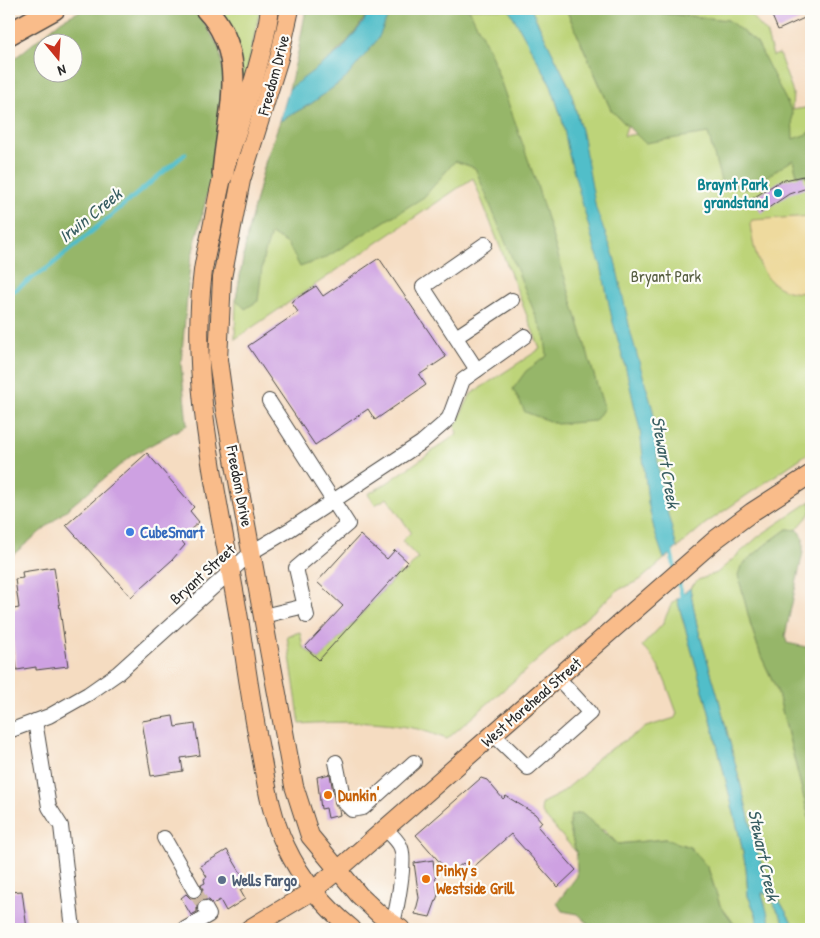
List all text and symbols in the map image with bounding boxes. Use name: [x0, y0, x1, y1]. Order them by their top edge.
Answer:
north arrow: [32, 32, 82, 82]
street label: Freedom Drive: [251, 32, 294, 119]
text: N: [55, 61, 69, 81]
place label: Braynt Park grandstand: [698, 173, 769, 214]
water label: Irwin Creek: [53, 181, 128, 248]
marker: Braynt Park grandstand: [772, 187, 784, 199]
park label: Bryant Park: [631, 265, 702, 287]
water label: Stewart Creek: [646, 414, 687, 511]
street label: Freedom Drive: [221, 443, 259, 529]
place label: CubeSmart: [140, 521, 205, 543]
marker: CubeSmart: [124, 526, 136, 538]
street label: Bryant Street: [165, 538, 240, 609]
street label: West Morehead Street: [476, 652, 586, 752]
place label: Dunkin': [338, 784, 380, 806]
marker: Dunkin': [322, 789, 334, 801]
water label: Stewart Creek: [742, 807, 786, 905]
place label: Pinky's Westside Grill: [436, 859, 515, 899]
place label: Wells Fargo: [232, 869, 298, 892]
marker: Pinky's Westside Grill: [420, 873, 432, 885]
marker: Wells Fargo: [216, 874, 228, 886]

